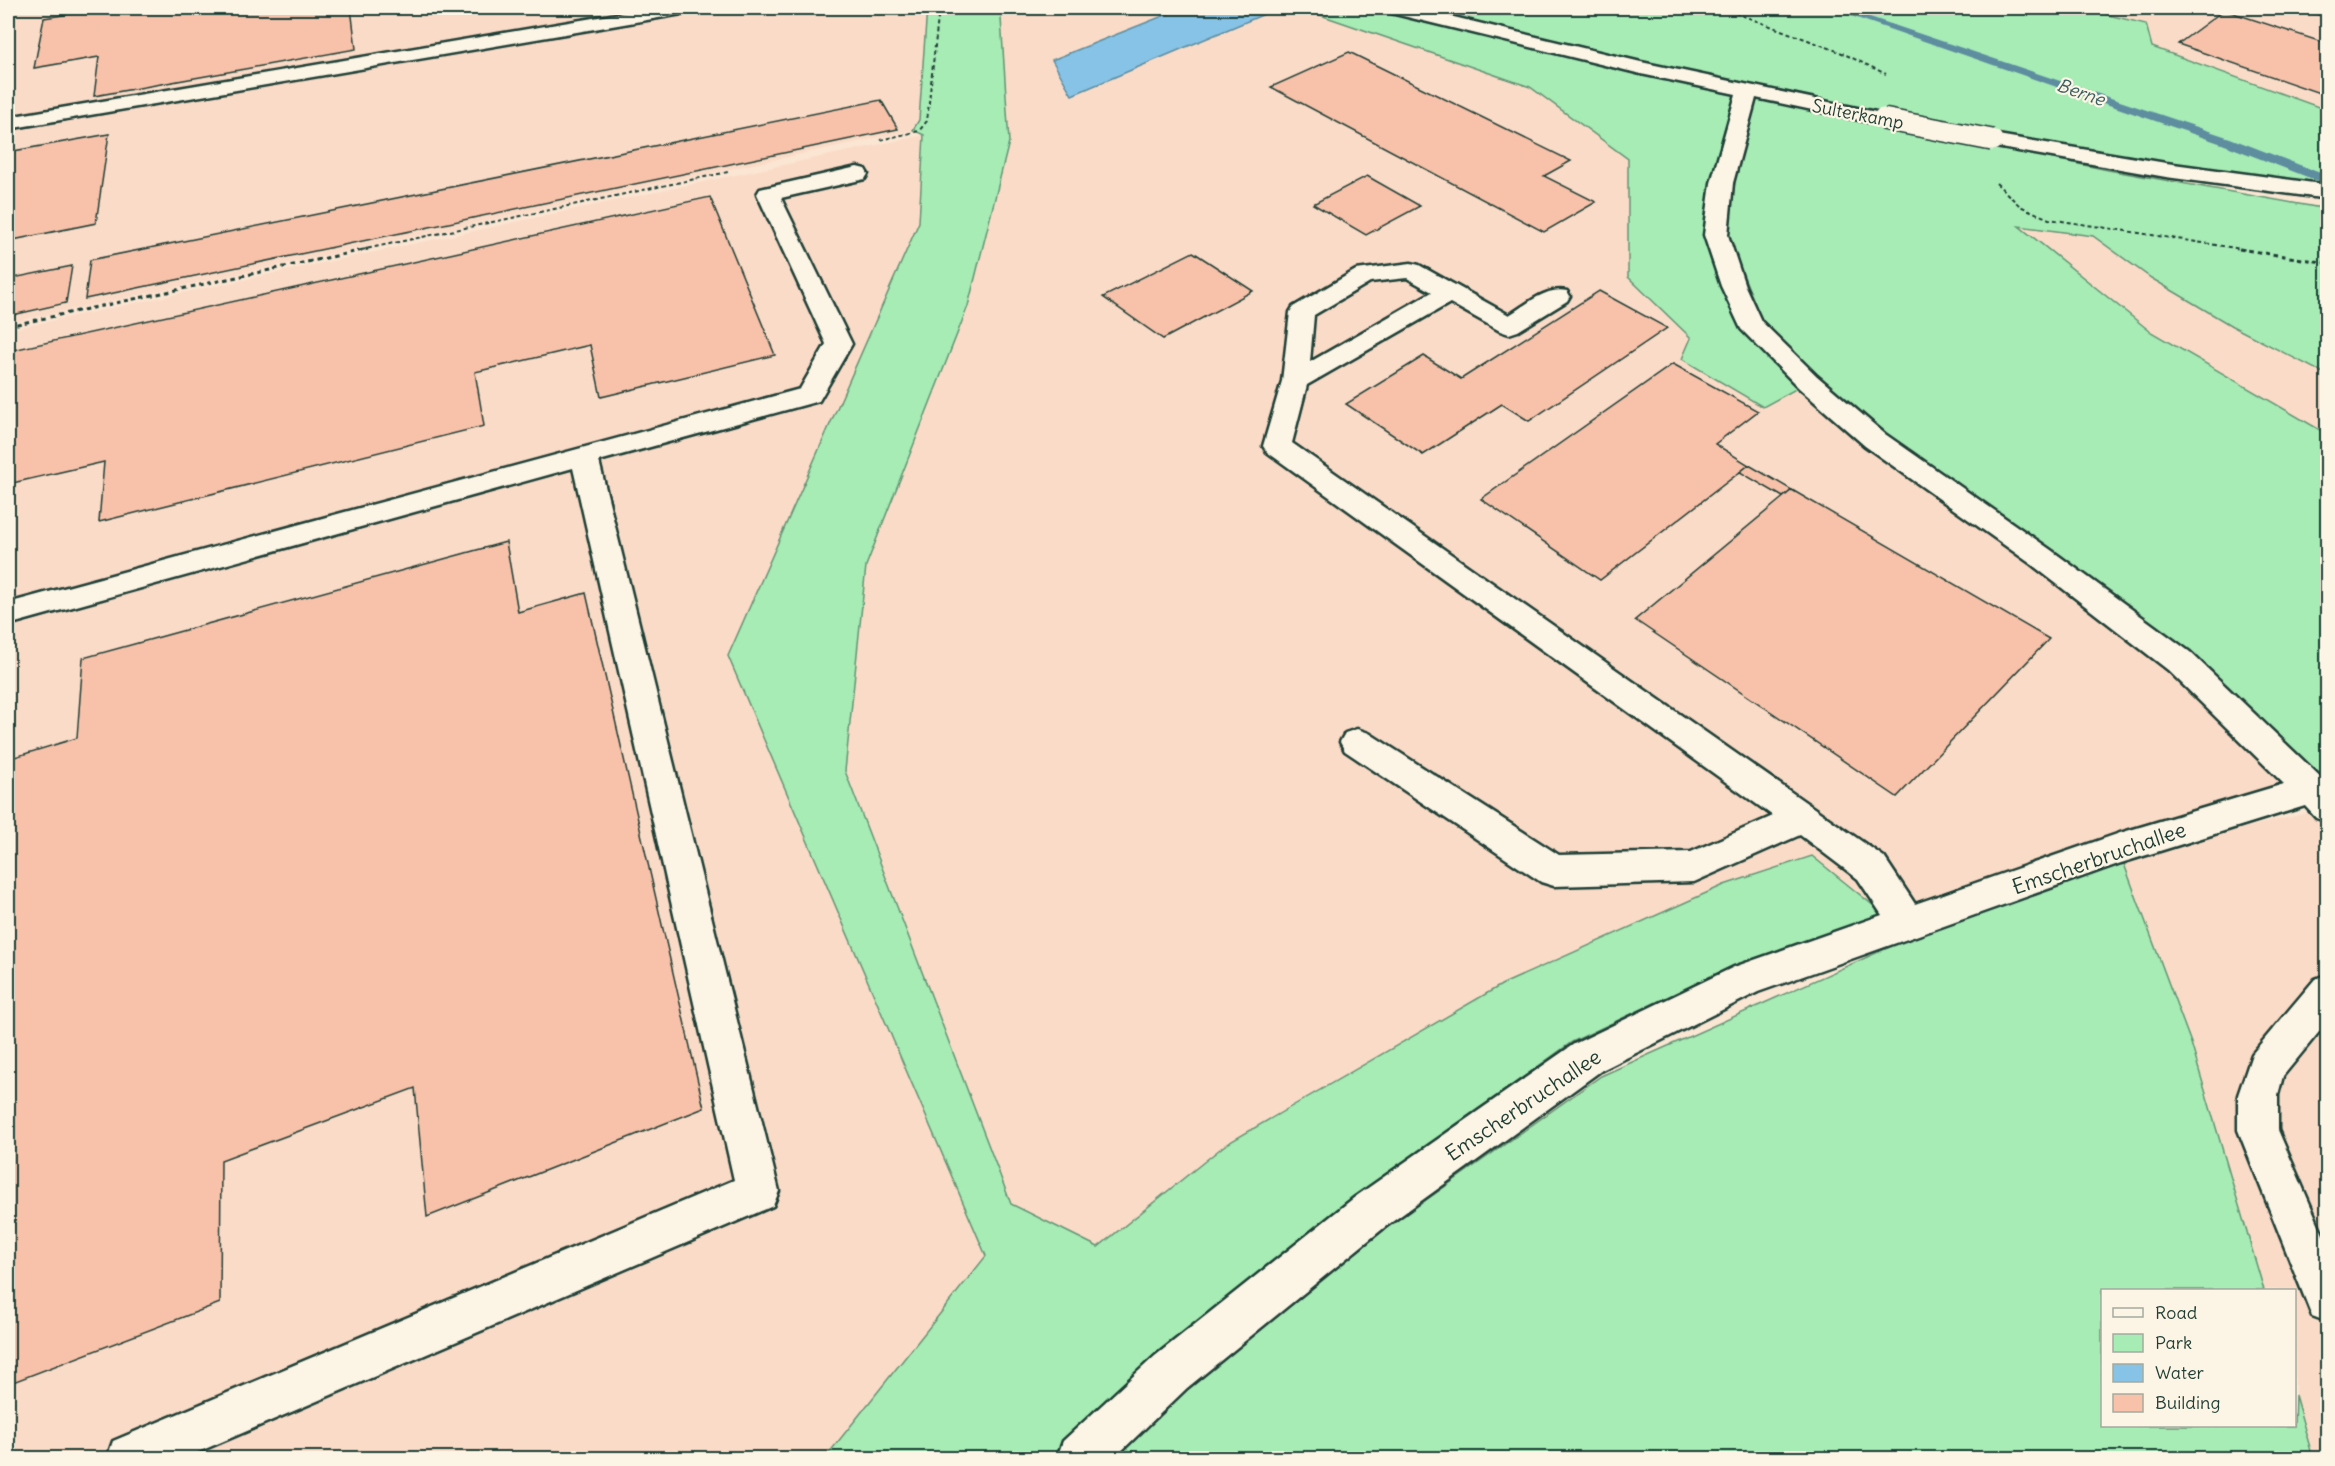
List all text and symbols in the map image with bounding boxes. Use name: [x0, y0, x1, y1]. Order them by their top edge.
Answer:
water label: Berne: [2054, 73, 2109, 111]
street label: Sulterkamp: [1810, 94, 1906, 134]
street label: Emscherbruchallee: [2009, 816, 2189, 900]
street label: Emscherbruchallee: [1440, 1043, 1606, 1167]
legend: [2101, 1289, 2296, 1427]
text: Road: [2155, 1301, 2198, 1324]
text: Park: [2155, 1331, 2192, 1354]
text: Water: [2155, 1361, 2205, 1384]
text: Building: [2155, 1391, 2220, 1414]

